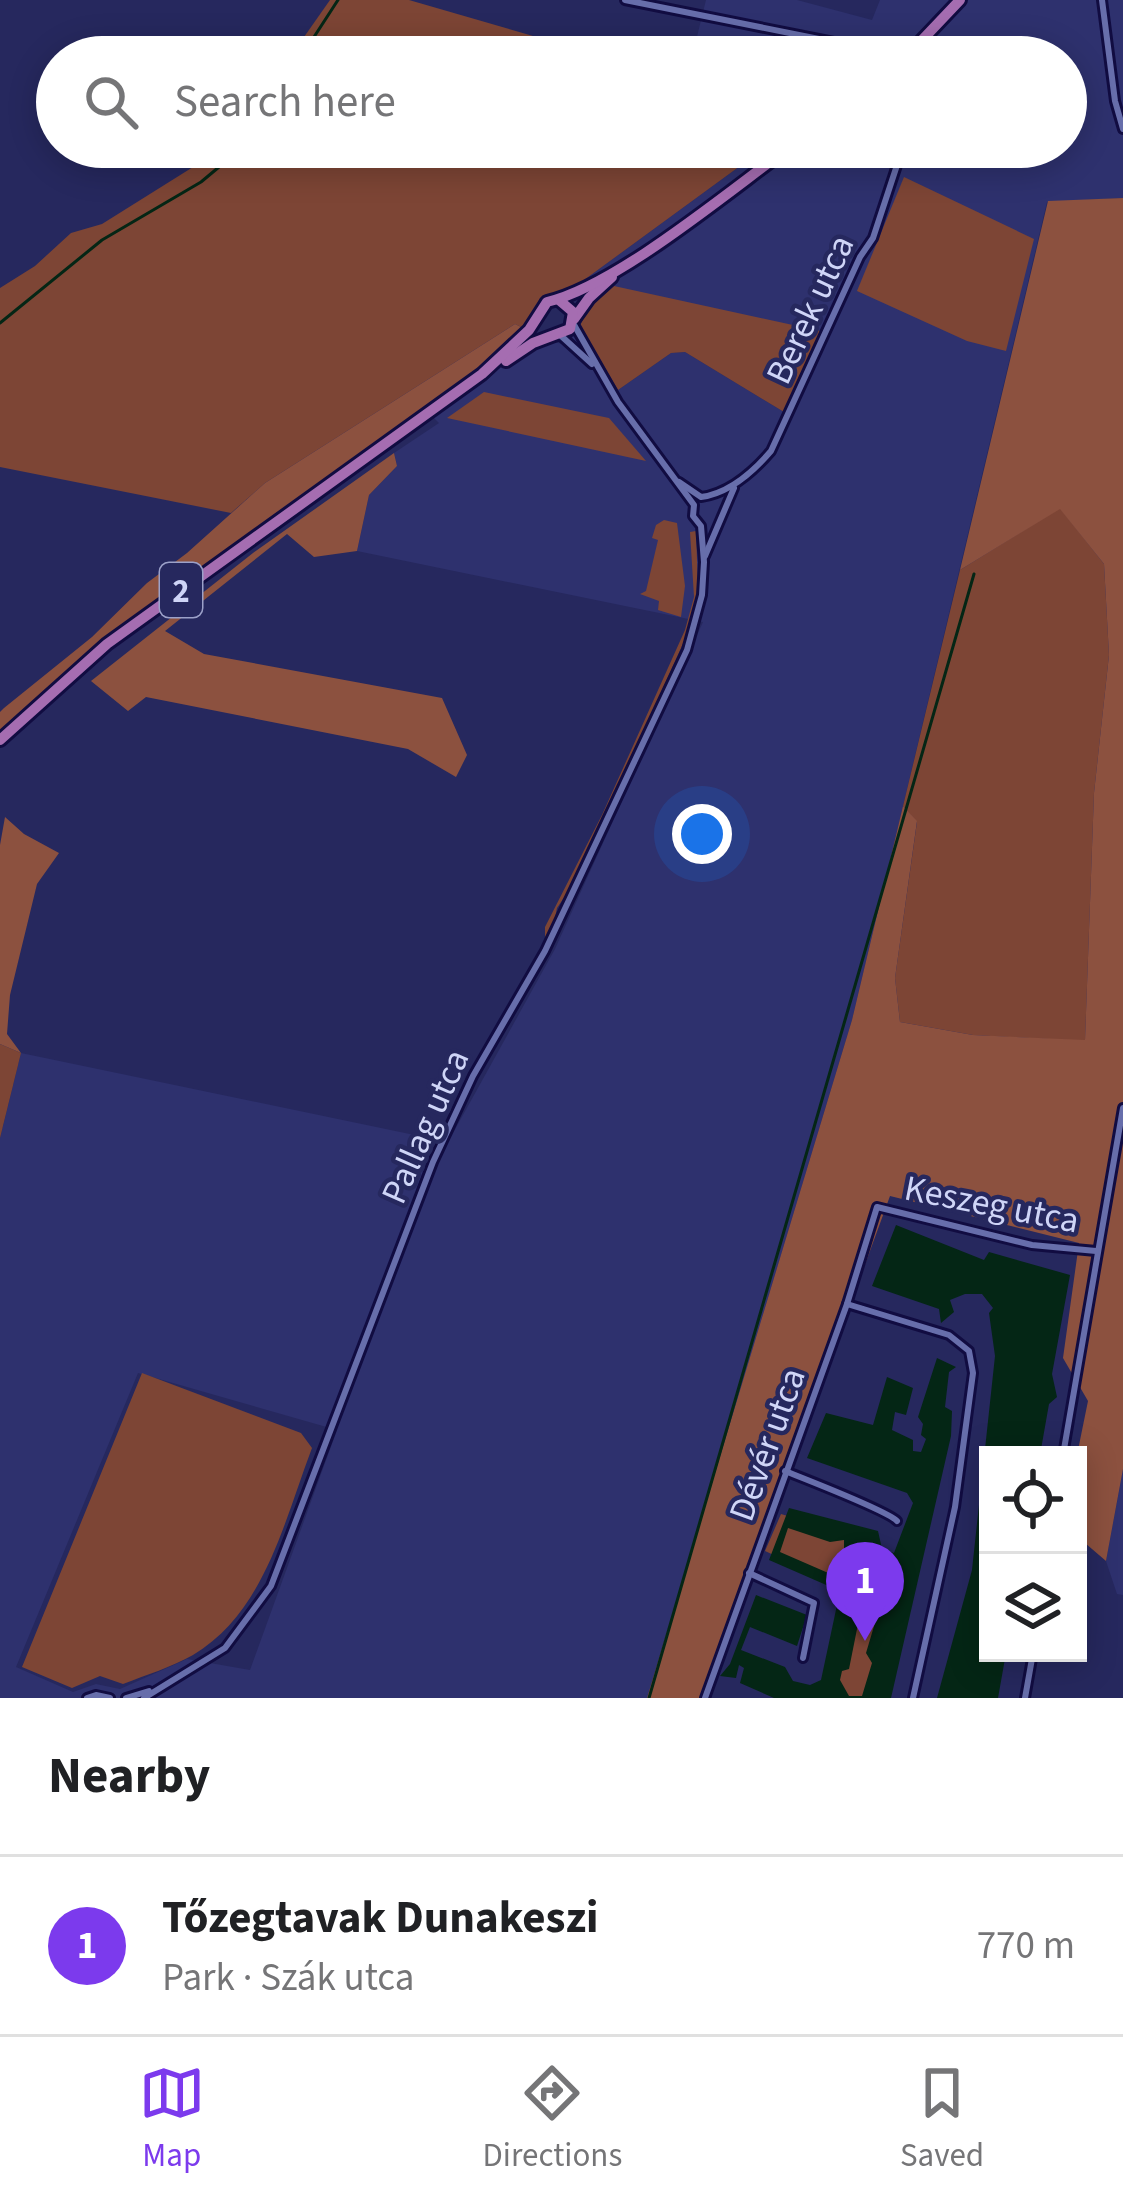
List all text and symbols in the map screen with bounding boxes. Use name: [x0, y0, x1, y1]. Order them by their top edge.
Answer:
search box: [36, 36, 1087, 168]
icon: search: [78, 69, 144, 135]
text: Search here: [174, 70, 396, 134]
street label: Berek utca: [754, 227, 867, 393]
road number: 2: [160, 563, 202, 617]
your location: [672, 804, 732, 864]
street label: Pallag utca: [369, 1041, 482, 1212]
street label: Keszeg utca: [900, 1163, 1083, 1246]
street label: Dévér utca: [716, 1361, 819, 1528]
map controls: [979, 1446, 1087, 1662]
button: locate: [979, 1446, 1087, 1554]
pin: 1: [826, 1542, 904, 1641]
button: layers: [979, 1554, 1087, 1662]
text: Nearby: [48, 1740, 210, 1812]
text: Tőzegtavak Dunakeszi: [162, 1886, 599, 1950]
text: 1: [77, 1918, 97, 1974]
text: 770 m: [977, 1918, 1075, 1974]
text: Park · Szák utca: [162, 1950, 414, 2006]
tab: Map: [139, 2060, 205, 2179]
tab: Directions: [483, 2060, 622, 2179]
tab: Saved: [900, 2060, 984, 2179]

